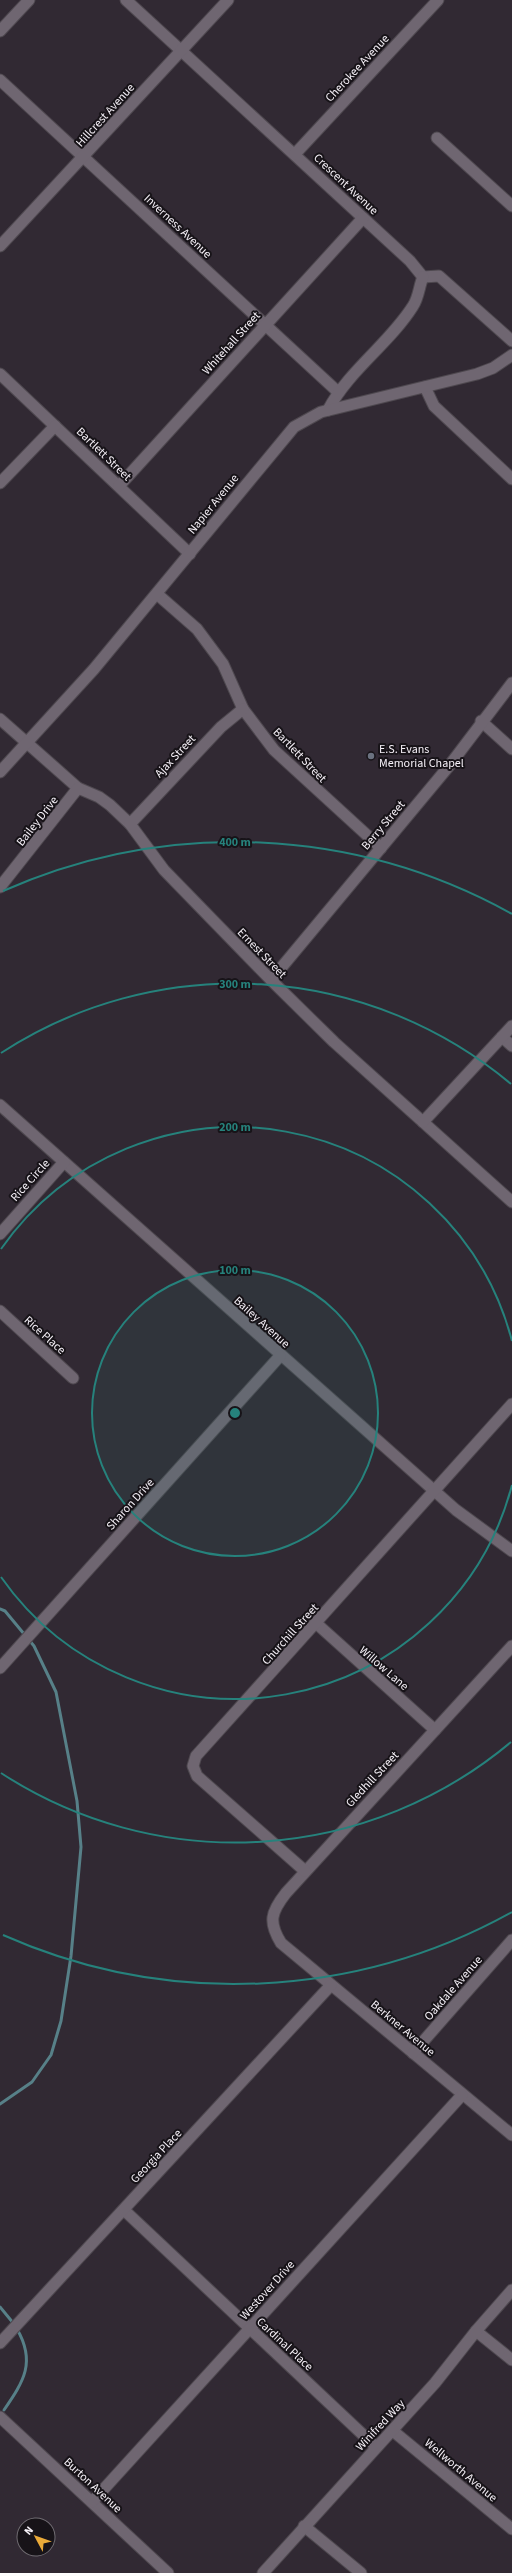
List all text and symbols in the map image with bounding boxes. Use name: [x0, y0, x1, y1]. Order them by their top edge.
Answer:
street label: Cherokee Avenue: [322, 31, 393, 106]
street label: Hillcrest Avenue: [72, 80, 139, 151]
street label: Crescent Avenue: [309, 150, 382, 219]
street label: Inverness Avenue: [140, 190, 215, 262]
street label: Whitehall Street: [198, 308, 264, 379]
street label: Bartlett Street: [72, 424, 135, 485]
street label: Napier Avenue: [184, 471, 243, 538]
street label: Bartlett Street: [269, 724, 330, 787]
street label: Ajax Street: [151, 731, 200, 782]
place label: E.S. Evans Memorial Chapel: [379, 741, 464, 772]
marker: E.S. Evans Memorial Chapel: [366, 751, 376, 761]
street label: Bailey Drive: [12, 793, 62, 850]
street label: Berry Street: [358, 797, 409, 854]
text: 400 m: [219, 834, 251, 851]
street label: Ernest Street: [233, 924, 290, 982]
text: 300 m: [219, 976, 251, 993]
text: 200 m: [219, 1119, 251, 1136]
street label: Rice Circle: [7, 1155, 54, 1205]
text: 100 m: [219, 1262, 251, 1279]
street label: Bailey Avenue: [230, 1293, 293, 1352]
street label: Rice Place: [20, 1312, 69, 1359]
centre of rings: [228, 1406, 242, 1420]
street label: Sharon Drive: [102, 1475, 158, 1534]
street label: Churchill Street: [258, 1600, 323, 1669]
street label: Willow Lane: [355, 1642, 412, 1695]
street label: Gledhill Street: [342, 1748, 403, 1811]
street label: Oakdale Avenue: [420, 1952, 486, 2024]
street label: Berkner Avenue: [367, 1996, 439, 2060]
street label: Georgia Place: [127, 2125, 186, 2187]
street label: Westover Drive: [236, 2257, 299, 2324]
street label: Cardinal Place: [253, 2314, 317, 2375]
street label: Winifred Way: [352, 2395, 409, 2455]
street label: Wellworth Avenue: [420, 2435, 501, 2506]
street label: Burton Avenue: [60, 2454, 126, 2517]
north arrow: [16, 2517, 56, 2557]
text: N: [21, 2523, 37, 2538]

